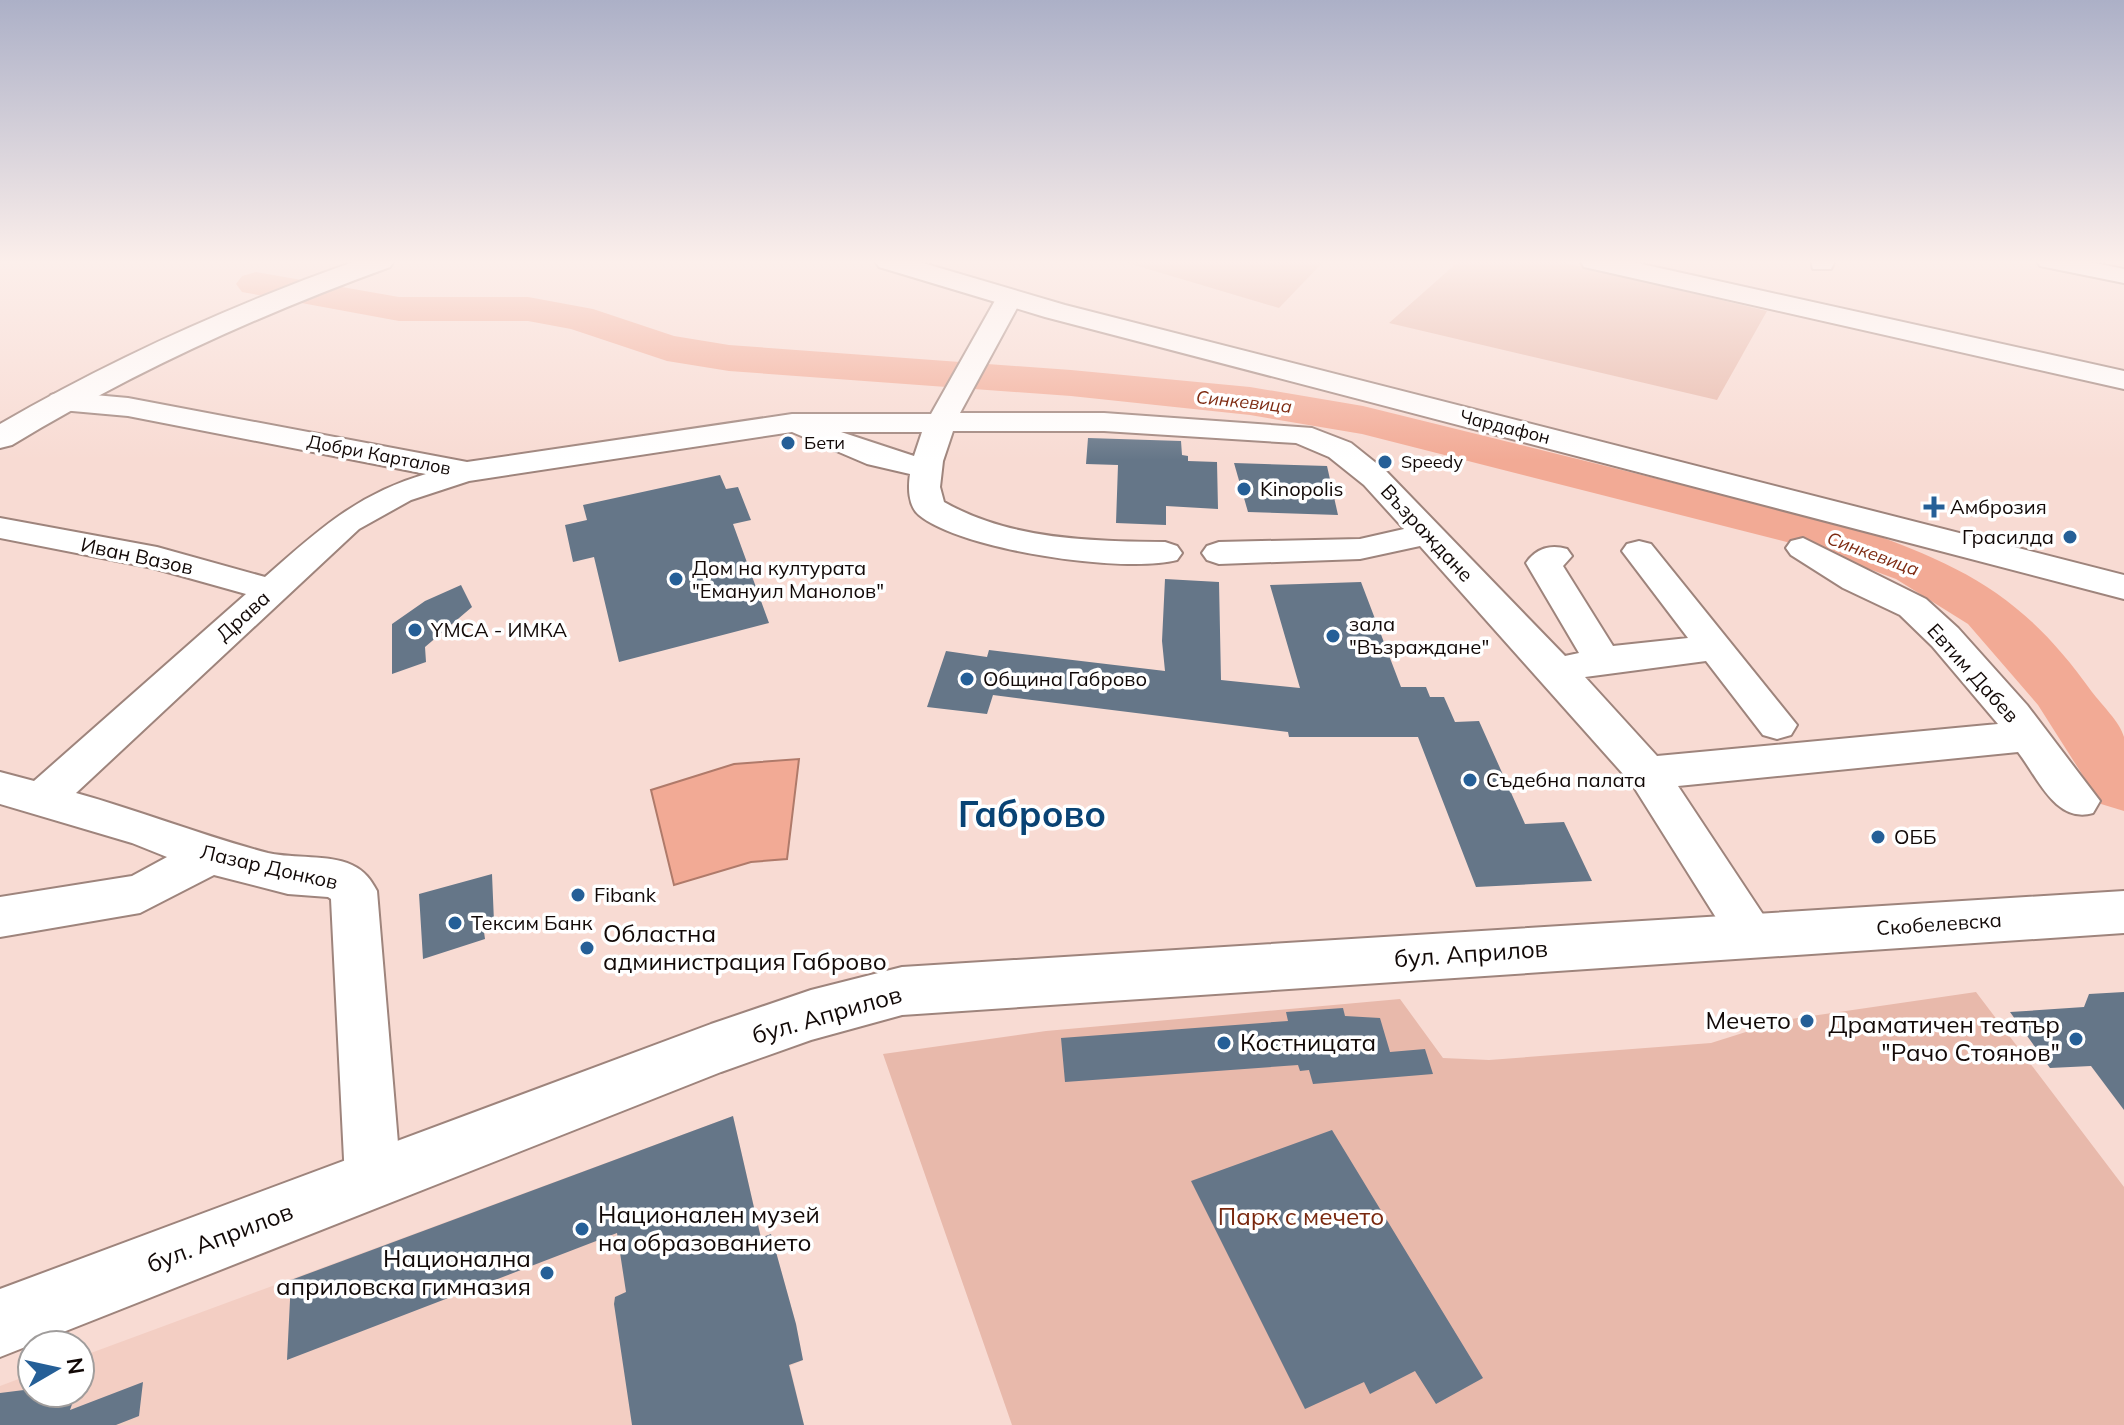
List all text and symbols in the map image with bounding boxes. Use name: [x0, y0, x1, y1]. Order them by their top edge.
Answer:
water label: Синкевица: [1195, 385, 1293, 418]
street label: Чардафон: [1458, 404, 1553, 449]
street label: Добри Карталов: [305, 429, 453, 480]
place label: Бети: [804, 431, 845, 454]
marker: Бети: [779, 434, 797, 452]
place label: Speedy: [1401, 450, 1463, 473]
marker: Speedy: [1376, 453, 1394, 471]
place label: Kinopolis: [1260, 476, 1343, 501]
street label: Възраждане: [1376, 479, 1479, 587]
marker: Kinopolis: [1235, 480, 1253, 498]
place label: Амброзия: [1950, 494, 2047, 519]
marker: Амброзия: [1925, 498, 1943, 516]
place label: Грасилда: [1962, 524, 2054, 549]
water label: Синкевица: [1824, 526, 1922, 581]
marker: Грасилда: [2061, 528, 2079, 546]
street label: Иван Вазов: [79, 531, 196, 580]
place label: Дом на културата "Емануил Манолов": [692, 555, 884, 603]
marker: Дом на културата "Емануил Манолов": [667, 570, 685, 588]
street label: Драва: [211, 585, 275, 646]
place label: зала "Възраждане": [1349, 611, 1489, 659]
place label: YMCA - ИМКА: [430, 617, 567, 642]
street label: Евтим Дабев: [1922, 618, 2024, 727]
marker: YMCA - ИМКА: [406, 621, 424, 639]
marker: зала "Възраждане": [1324, 627, 1342, 645]
place label: Община Габрово: [983, 666, 1147, 691]
marker: Община Габрово: [958, 670, 976, 688]
place label: Съдебна палата: [1486, 767, 1646, 792]
marker: Съдебна палата: [1461, 771, 1479, 789]
district label: Габрово: [958, 791, 1106, 836]
place label: ОББ: [1894, 824, 1937, 849]
marker: ОББ: [1869, 828, 1887, 846]
street label: Лазар Донков: [198, 839, 340, 894]
place label: Fibank: [594, 882, 657, 907]
marker: Fibank: [569, 886, 587, 904]
street label: Скобелевска: [1875, 907, 2003, 940]
place label: Тексим Банк: [471, 910, 593, 935]
marker: Тексим Банк: [446, 914, 464, 932]
place label: Областна администрация Габрово: [603, 918, 887, 976]
street label: бул. Априлов: [1393, 933, 1549, 973]
marker: Областна администрация Габрово: [578, 939, 596, 957]
street label: бул. Априлов: [748, 978, 905, 1050]
place label: Мечето: [1705, 1005, 1791, 1035]
place label: Драматичен театър "Рачо Стоянов": [1828, 1009, 2060, 1067]
marker: Мечето: [1798, 1012, 1816, 1030]
place label: Костницата: [1240, 1027, 1376, 1057]
marker: Драматичен театър "Рачо Стоянов": [2067, 1030, 2085, 1048]
marker: Костницата: [1215, 1034, 1233, 1052]
street label: бул. Априлов: [142, 1195, 297, 1279]
place label: Национален музей на образованието: [598, 1199, 820, 1257]
park label: Парк с мечето: [1218, 1201, 1384, 1231]
marker: Национален музей на образованието: [573, 1220, 591, 1238]
place label: Национална априловска гимназия: [276, 1243, 531, 1301]
marker: Национална априловска гимназия: [538, 1264, 556, 1282]
north arrow: [16, 1329, 96, 1409]
text: N: [61, 1355, 91, 1376]

